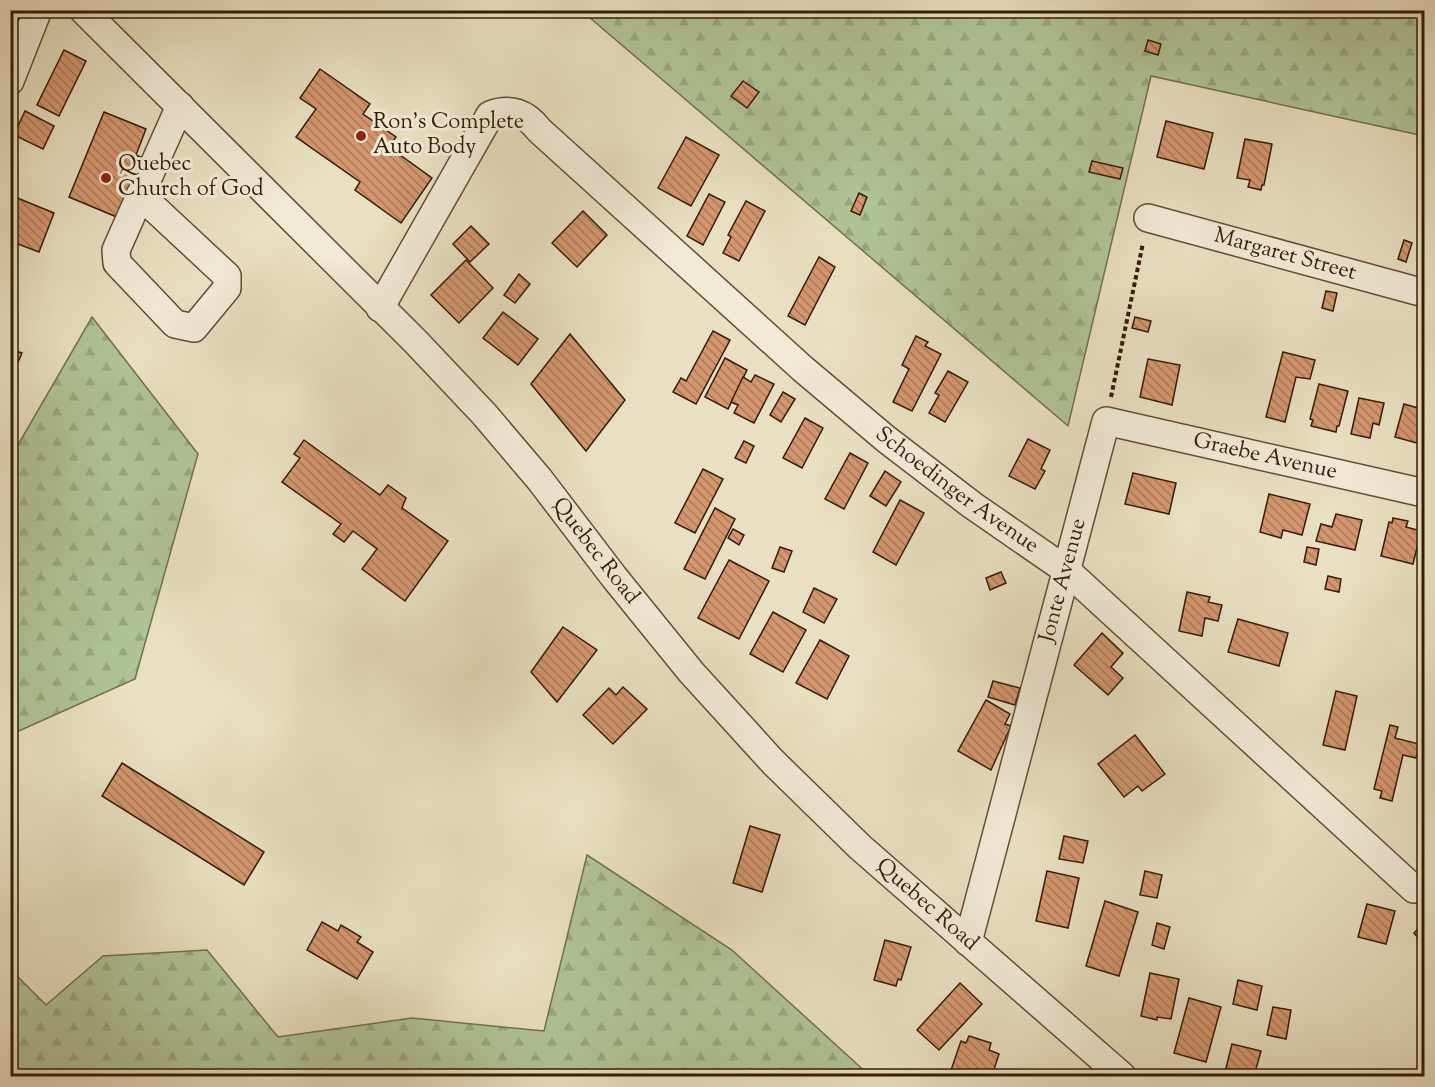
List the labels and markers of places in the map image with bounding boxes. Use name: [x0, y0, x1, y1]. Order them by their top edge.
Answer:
place label: Ron’s Complete Auto Body: [373, 107, 524, 164]
marker: Ron’s Complete Auto Body: [354, 129, 368, 143]
place label: Quebec Church of God: [118, 149, 264, 206]
marker: Quebec Church of God: [99, 171, 113, 185]

